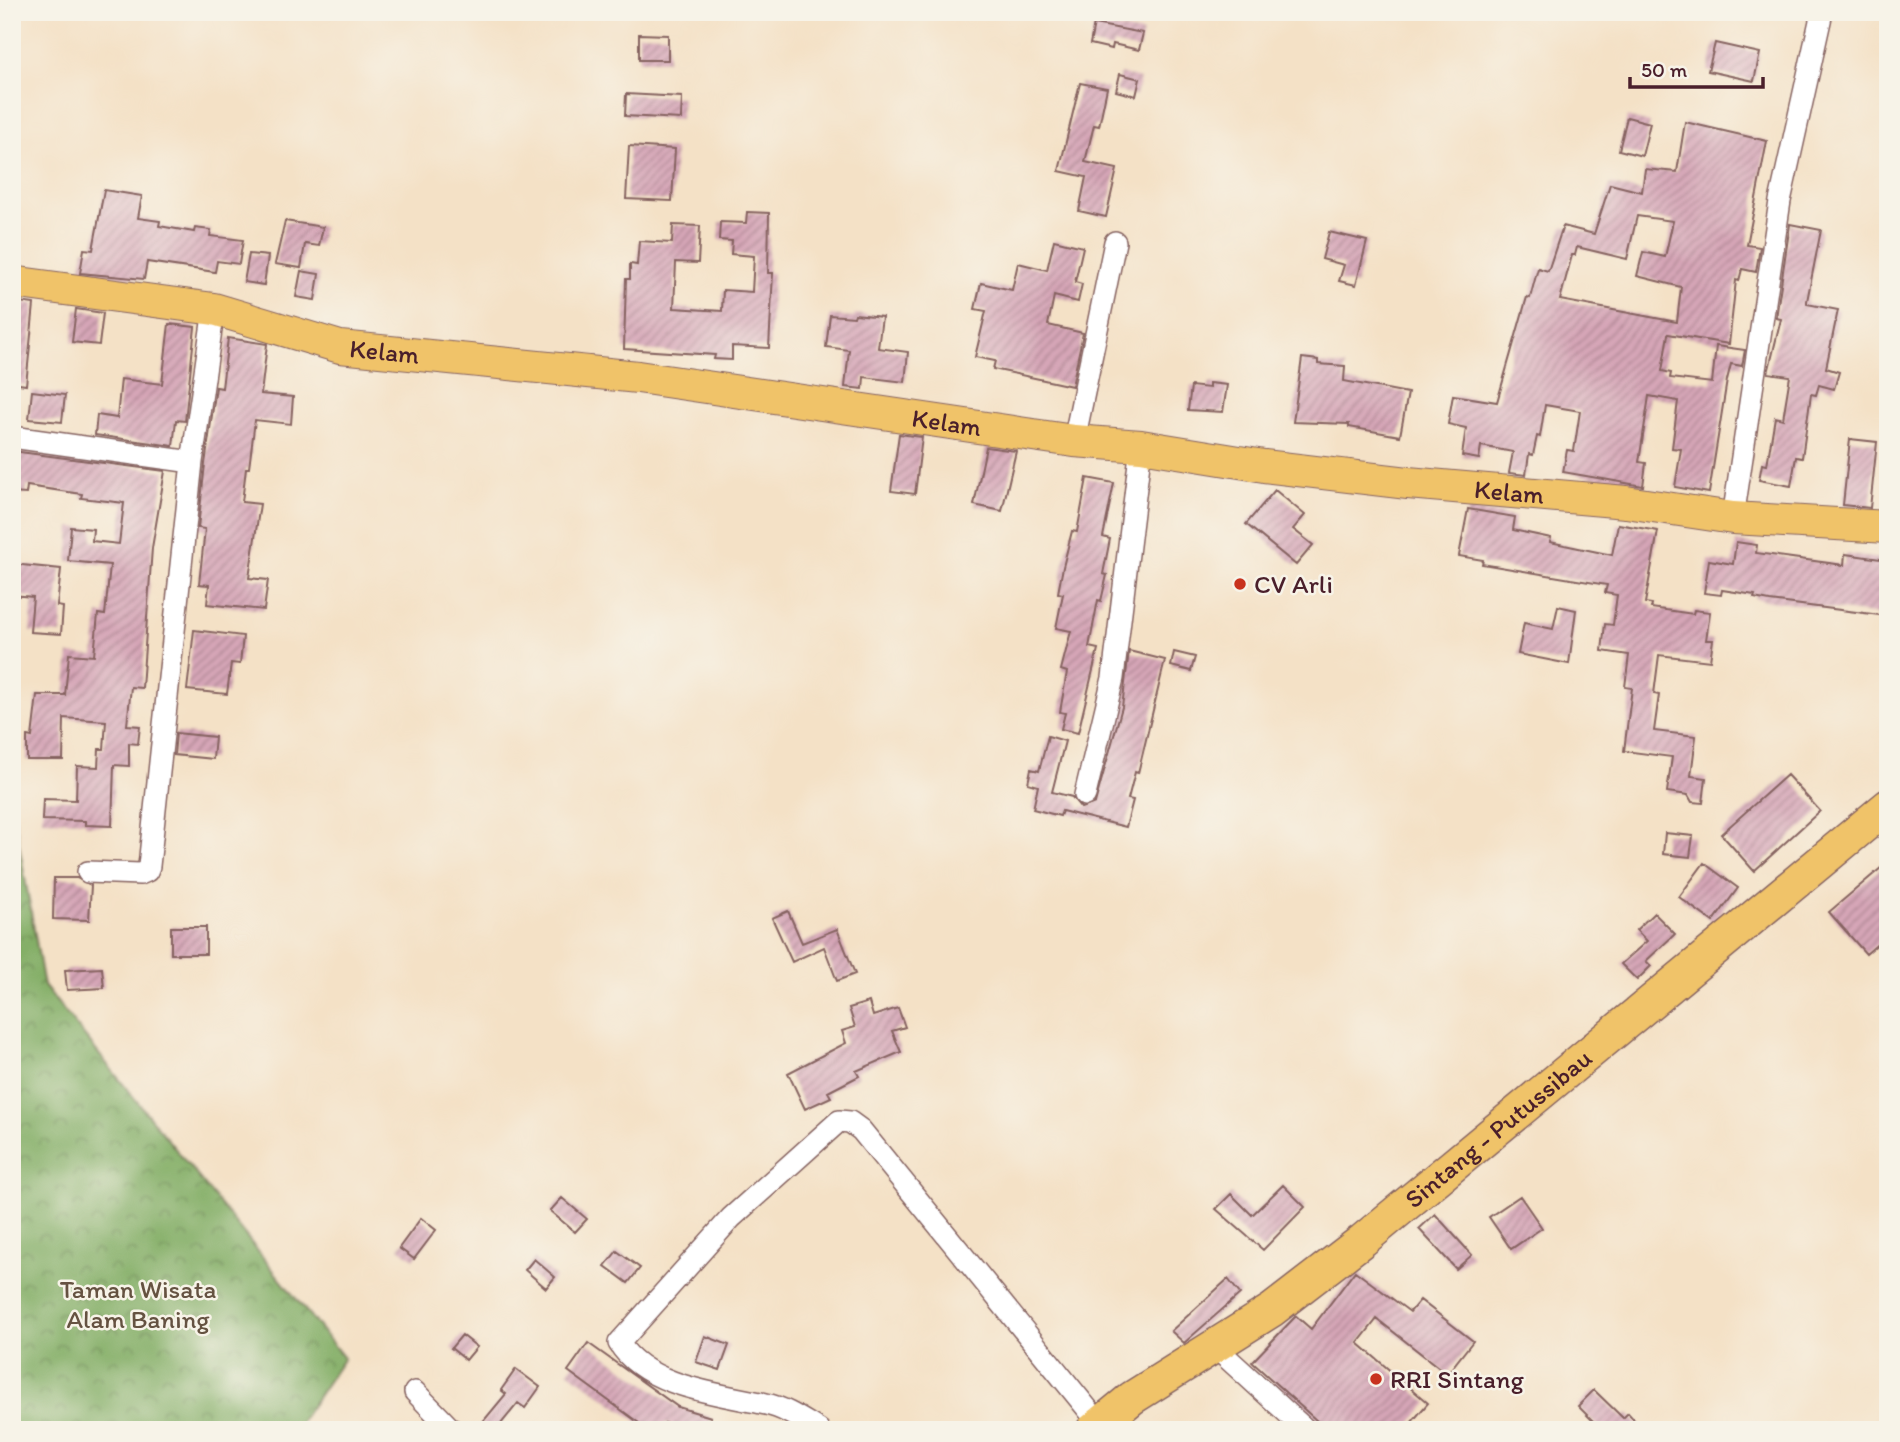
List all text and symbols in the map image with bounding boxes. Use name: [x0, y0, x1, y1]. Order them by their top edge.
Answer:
scale bar: [1630, 46, 1764, 90]
text: 50 m: [1641, 57, 1688, 82]
street label: Kelam: [348, 332, 421, 371]
street label: Kelam: [910, 401, 984, 443]
street label: Kelam: [1473, 473, 1546, 511]
place label: CV Arli: [1254, 568, 1333, 600]
marker: CV Arli: [1232, 576, 1248, 592]
street label: Sintang - Putussibau: [1398, 1042, 1598, 1215]
park label: Taman Wisata Alam Baning: [60, 1273, 216, 1335]
place label: RRI Sintang: [1390, 1363, 1525, 1395]
marker: RRI Sintang: [1368, 1371, 1384, 1387]

